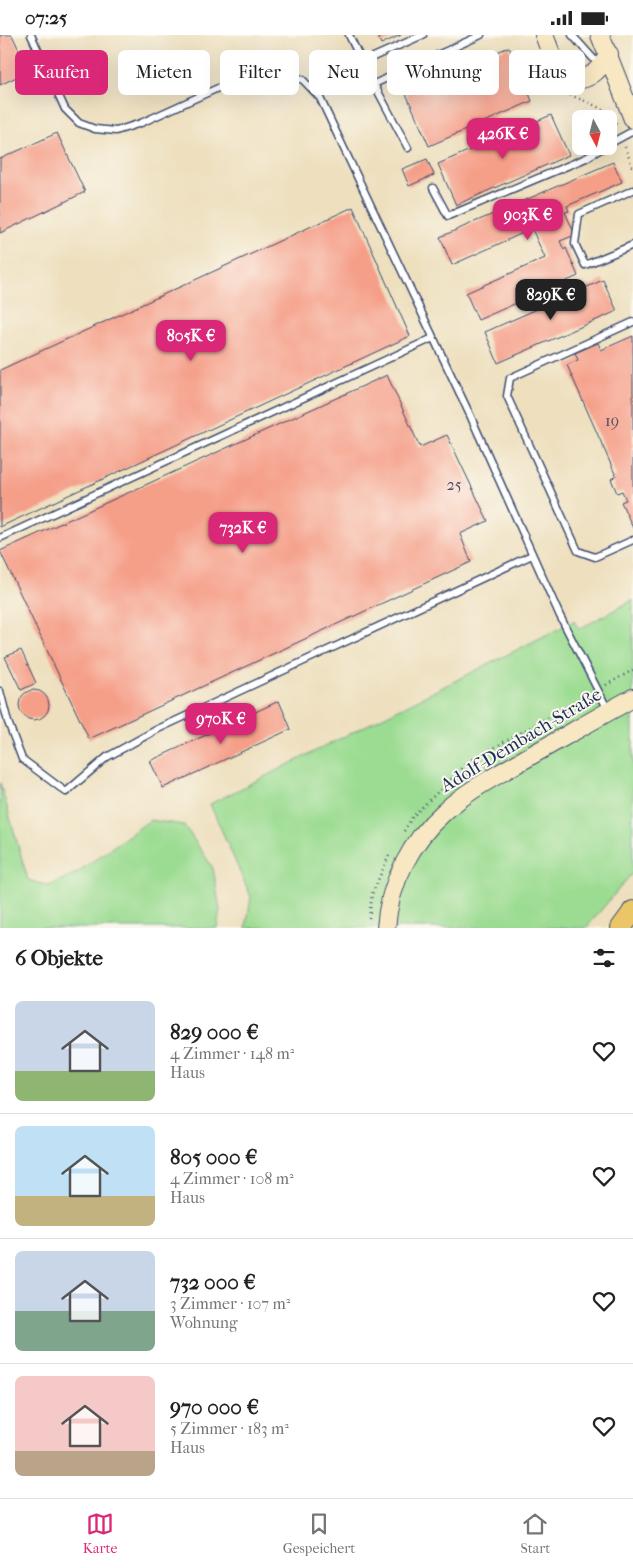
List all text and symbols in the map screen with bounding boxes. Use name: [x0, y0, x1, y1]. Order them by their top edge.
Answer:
text: 07:25: [25, 7, 67, 29]
chip: Kaufen: [15, 50, 108, 95]
chip: Mieten: [118, 50, 210, 95]
chip: Filter: [220, 50, 299, 95]
chip: Neu: [309, 50, 377, 95]
chip: Wohnung: [387, 50, 499, 95]
chip: Haus: [509, 50, 585, 95]
north arrow: [572, 110, 618, 155]
map controls: [572, 110, 617, 155]
pin: 426K €: [462, 117, 544, 160]
text: 426K €: [478, 124, 528, 143]
pin: 903K €: [487, 199, 569, 241]
text: 903K €: [504, 205, 552, 224]
pin: 829K €: [510, 279, 592, 321]
text: 829K €: [526, 285, 576, 304]
pin: 805K €: [150, 319, 232, 362]
text: 805K €: [167, 326, 215, 345]
house number: 19: [605, 411, 619, 430]
house number: 25: [446, 475, 462, 494]
pin: 732K €: [202, 511, 284, 554]
text: 732K €: [219, 518, 267, 537]
street label: Adolf-Dembach-Straße: [436, 683, 606, 797]
pin: 970K €: [180, 703, 262, 745]
text: 970K €: [196, 709, 246, 728]
icon: filters: [590, 944, 618, 972]
text: 6 Objekte: [15, 946, 103, 970]
text: 829 000 €: [170, 1020, 259, 1044]
icon: home: [55, 1021, 115, 1081]
icon: heart: [590, 1037, 618, 1065]
text: 4 Zimmer · 148 m²: [170, 1044, 294, 1063]
text: Haus: [170, 1063, 205, 1082]
text: 805 000 €: [170, 1145, 257, 1169]
icon: home: [55, 1146, 115, 1206]
icon: heart: [590, 1162, 618, 1190]
text: 4 Zimmer · 108 m²: [170, 1169, 294, 1188]
text: Haus: [170, 1188, 205, 1207]
text: 732 000 €: [170, 1270, 256, 1294]
icon: home: [55, 1271, 115, 1331]
icon: heart: [590, 1287, 618, 1315]
text: 3 Zimmer · 107 m²: [170, 1294, 290, 1313]
text: Wohnung: [170, 1313, 238, 1332]
text: 970 000 €: [170, 1395, 259, 1419]
icon: home: [55, 1396, 115, 1456]
icon: heart: [590, 1412, 618, 1440]
text: 5 Zimmer · 183 m²: [170, 1419, 289, 1438]
text: Haus: [170, 1438, 205, 1457]
tab: Karte: [83, 1510, 117, 1557]
tab: Gespeichert: [283, 1510, 355, 1557]
tab: Start: [521, 1510, 550, 1557]

